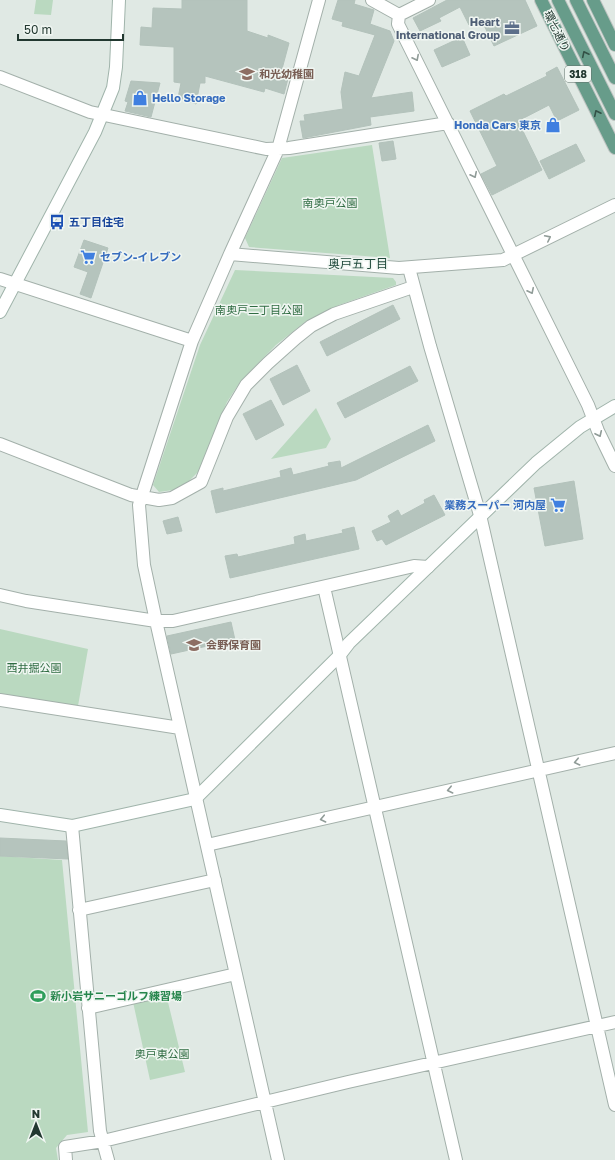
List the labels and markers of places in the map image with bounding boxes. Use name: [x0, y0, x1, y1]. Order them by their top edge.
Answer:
place label: Heart International Group: [396, 15, 501, 41]
office icon: Heart International Group: [503, 19, 521, 37]
school or university icon: 和光幼稚園: [238, 65, 256, 83]
place label: 和光幼稚園: [259, 67, 314, 80]
shop icon: Hello Storage: [131, 89, 149, 107]
place label: Hello Storage: [152, 91, 226, 104]
shop icon: Honda Cars 東京: [544, 116, 562, 134]
place label: Honda Cars 東京: [454, 118, 541, 131]
bus stop icon: 五丁目住宅: [48, 213, 66, 231]
place label: 五丁目住宅: [69, 215, 124, 228]
supermarket icon: セブン-イレブン: [79, 248, 97, 266]
place label: セブン-イレブン: [100, 250, 181, 263]
supermarket icon: 業務スーパー 河内屋: [549, 496, 567, 514]
place label: 業務スーパー 河内屋: [444, 498, 546, 511]
school or university icon: 会野保育園: [185, 636, 203, 654]
place label: 会野保育園: [206, 638, 261, 651]
sports icon: 新小岩サニーゴルフ練習場: [29, 987, 47, 1005]
place label: 新小岩サニーゴルフ練習場: [50, 989, 182, 1002]

